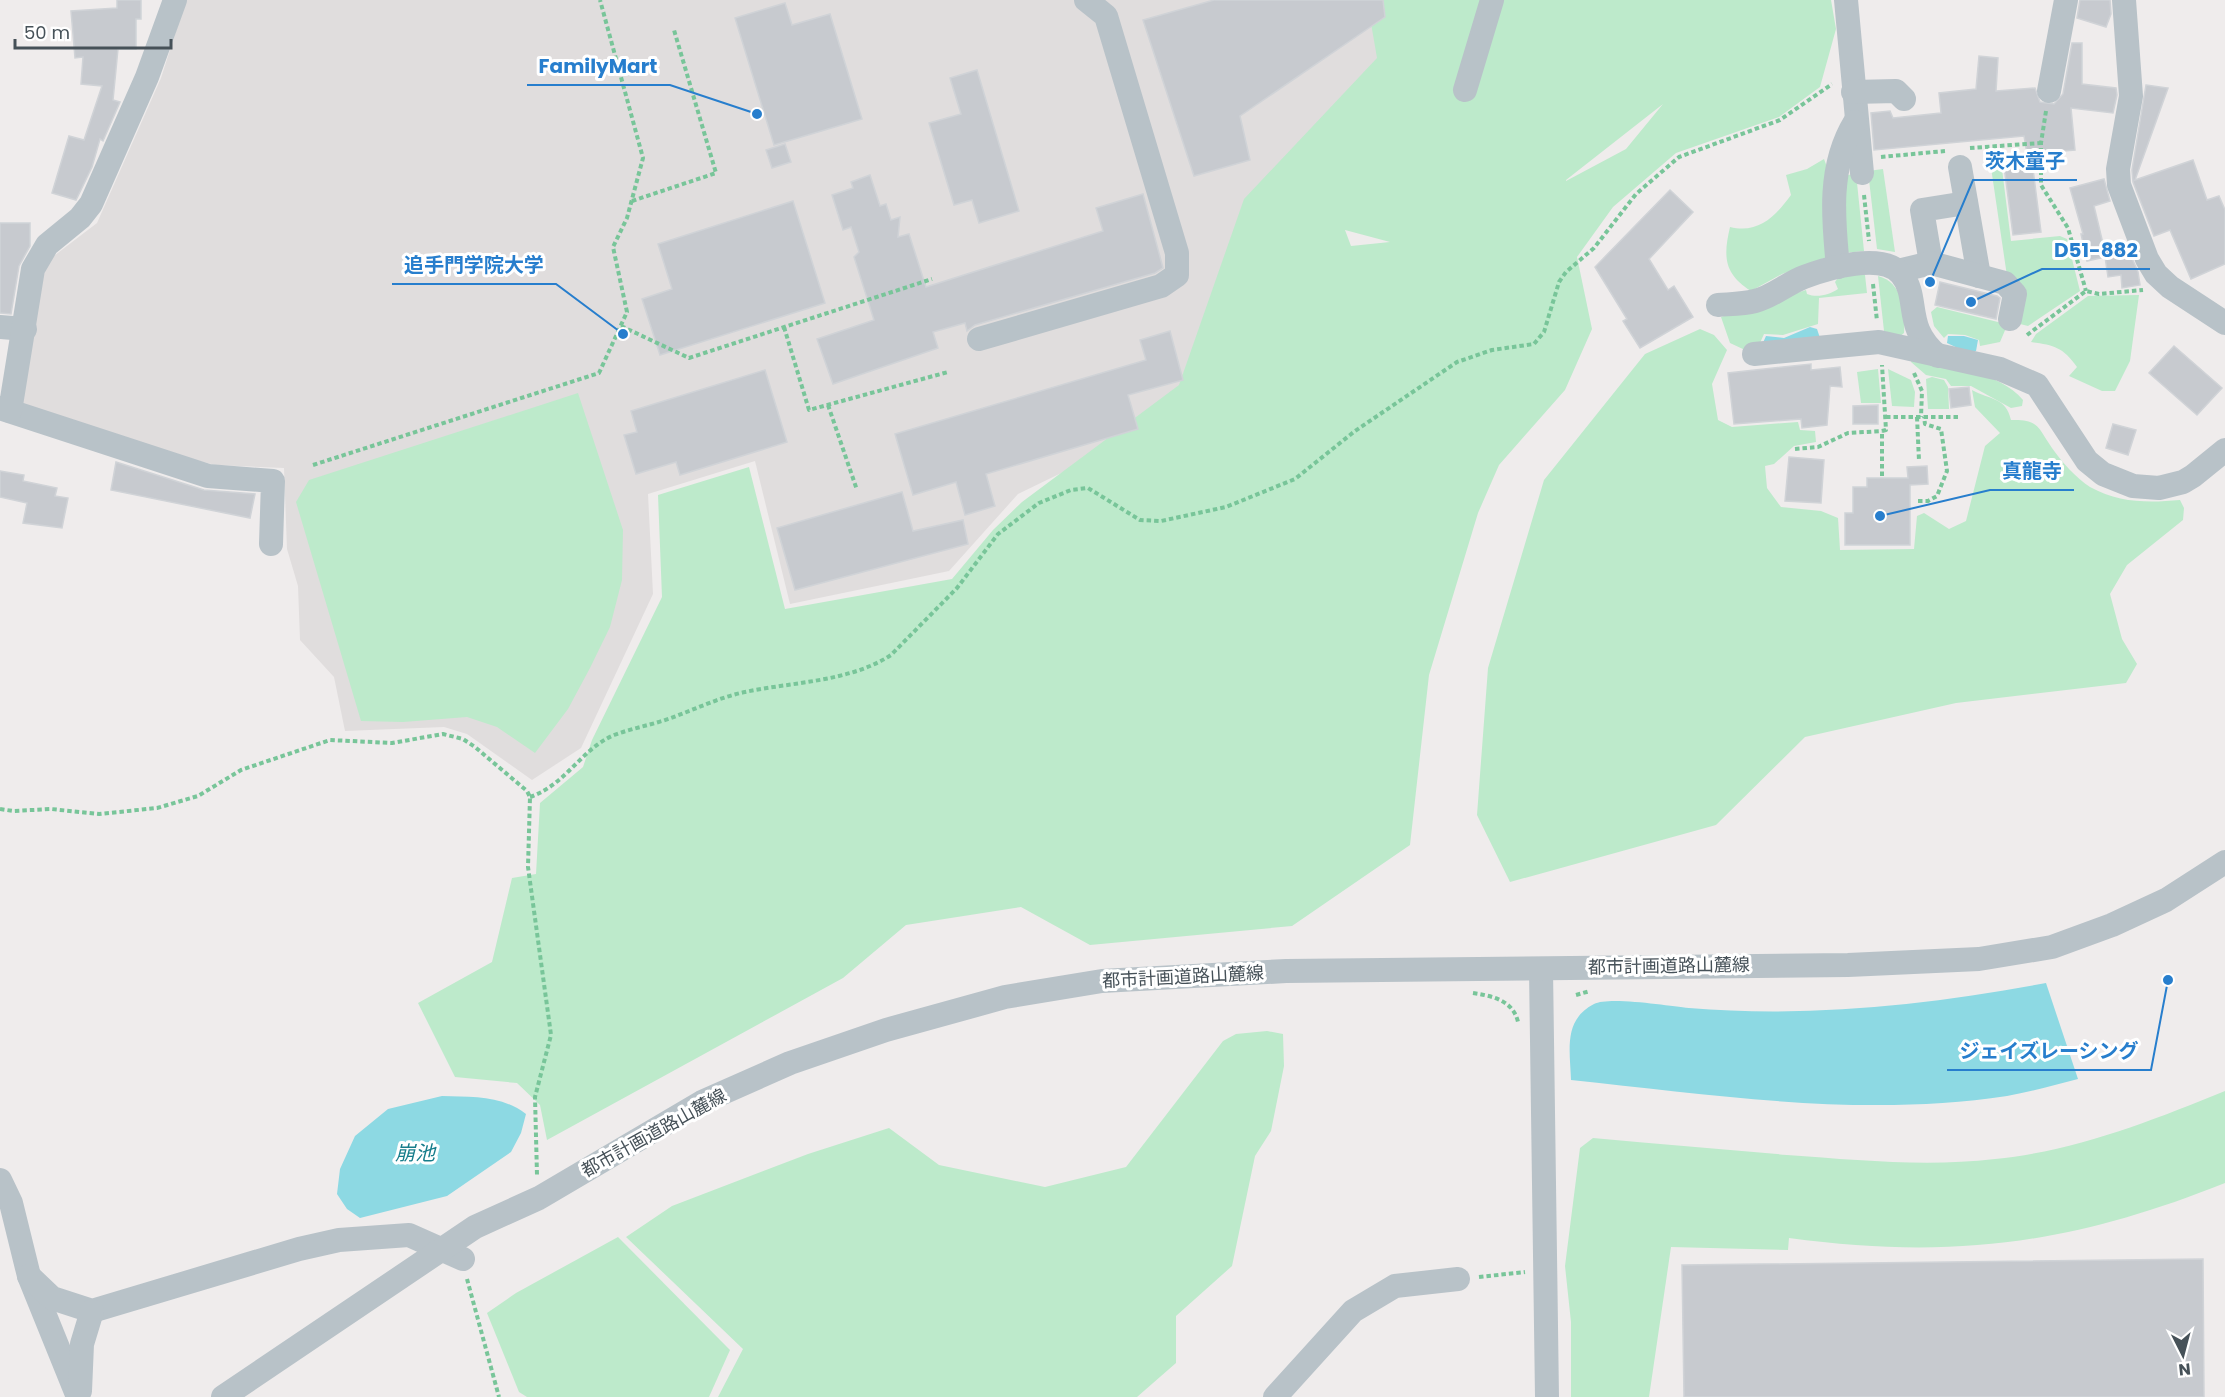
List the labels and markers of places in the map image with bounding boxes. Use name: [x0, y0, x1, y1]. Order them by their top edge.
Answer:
callout: FamilyMart: [527, 47, 670, 85]
callout: 茨木童子: [1973, 142, 2077, 180]
callout: D51-882: [2042, 231, 2150, 269]
callout: 追手門学院大学: [392, 246, 556, 284]
callout: 真龍寺: [1990, 452, 2074, 490]
callout: ジェイズレーシング: [1947, 1032, 2151, 1070]

